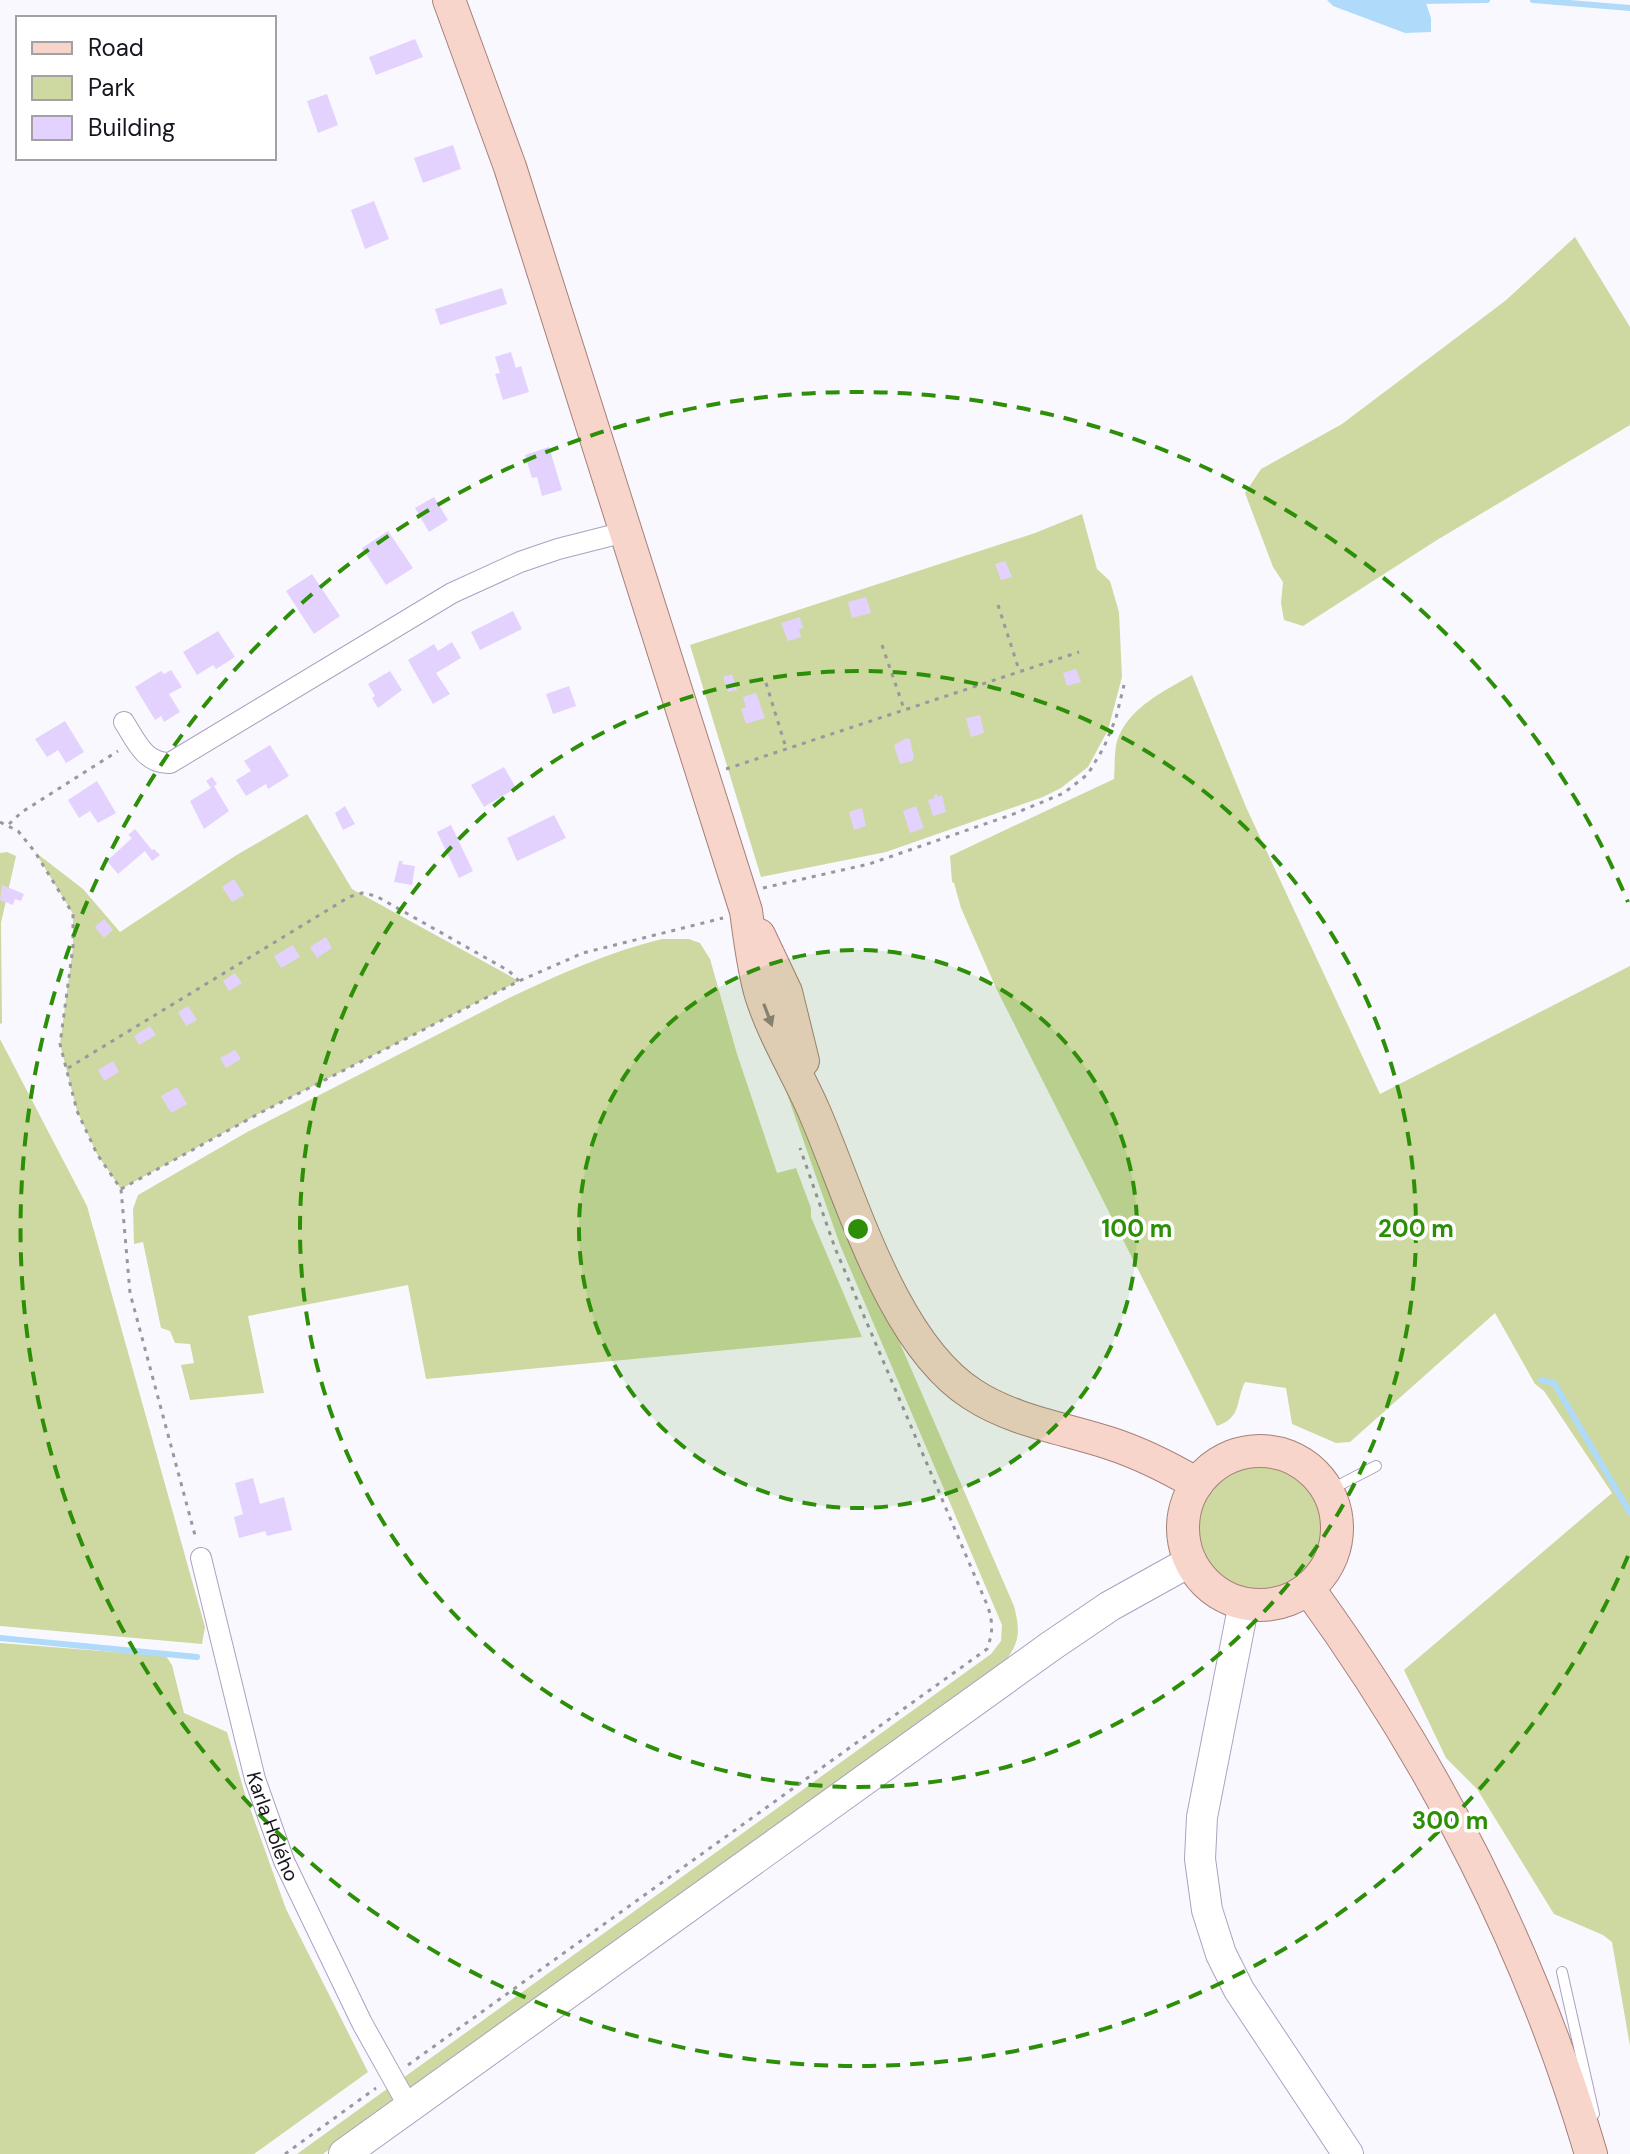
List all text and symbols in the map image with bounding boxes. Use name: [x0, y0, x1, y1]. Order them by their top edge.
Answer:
legend: [16, 16, 276, 160]
text: Road: [88, 32, 144, 63]
text: Park: [88, 72, 135, 103]
text: Building: [88, 112, 175, 143]
one-way arrow: [762, 1003, 775, 1027]
text: 100 m: [1102, 1213, 1172, 1244]
text: 200 m: [1378, 1213, 1454, 1244]
centre of rings: [844, 1215, 872, 1243]
street label: Karla Holého: [241, 1769, 305, 1886]
text: 300 m: [1412, 1805, 1488, 1836]

